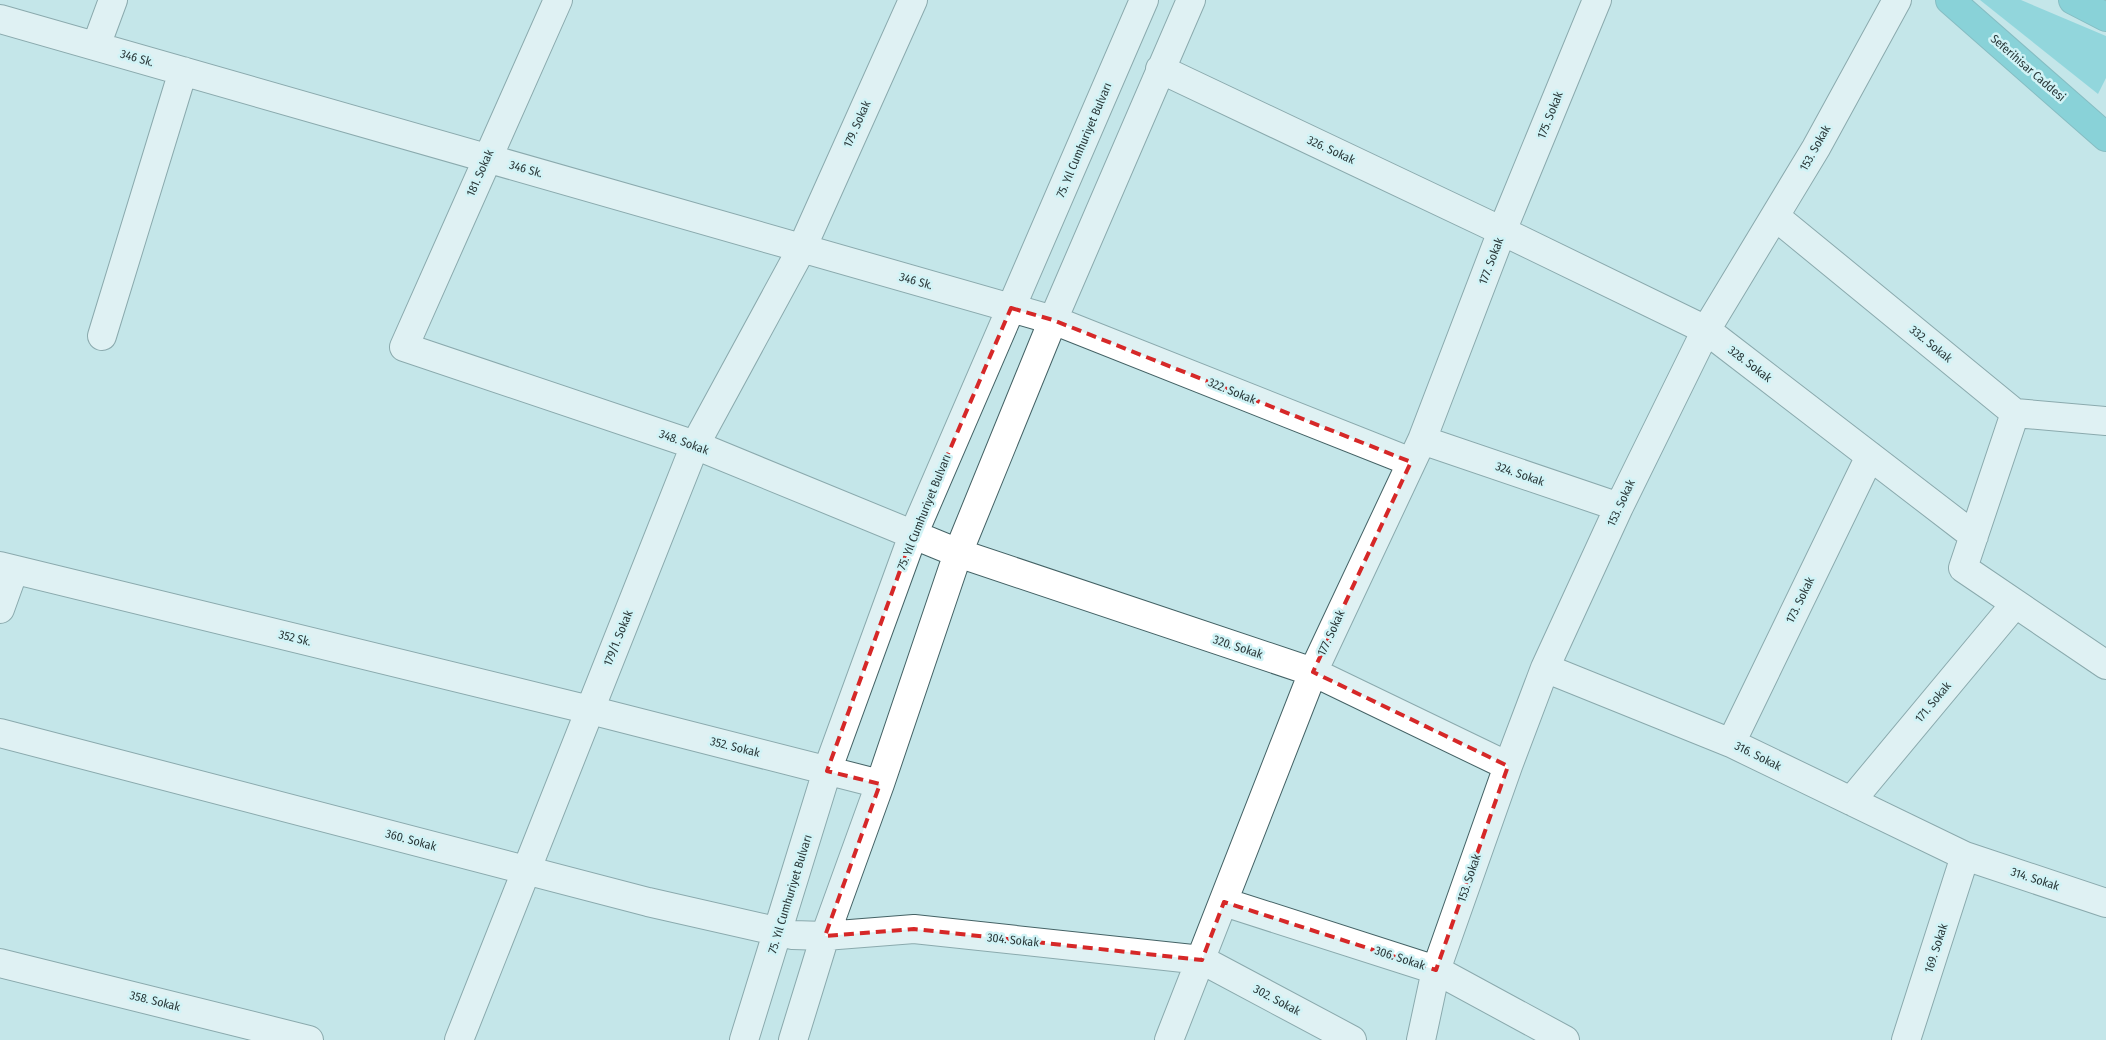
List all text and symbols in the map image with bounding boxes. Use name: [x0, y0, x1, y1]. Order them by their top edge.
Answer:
street label: Seferihisar Caddesi: [1988, 32, 2068, 104]
street label: 346 Sk.: [119, 47, 156, 70]
street label: 75. Yıl Cumhuriyet Bulvarı: [1053, 81, 1115, 199]
street label: 175. Sokak: [1534, 89, 1566, 141]
street label: 179. Sokak: [840, 98, 874, 150]
street label: 153. Sokak: [1797, 122, 1833, 173]
street label: 326. Sokak: [1305, 133, 1357, 167]
street label: 181. Sokak: [464, 147, 497, 198]
street label: 346 Sk.: [508, 158, 545, 181]
street label: 177. Sokak: [1476, 235, 1506, 286]
street label: 346 Sk.: [898, 270, 935, 293]
street label: 332. Sokak: [1907, 323, 1955, 366]
street label: 328. Sokak: [1725, 343, 1775, 385]
street label: 322. Sokak: [1206, 375, 1258, 407]
street label: 348. Sokak: [657, 427, 711, 458]
street label: 75. Yıl Cumhuriyet Bulvarı: [894, 452, 954, 572]
street label: 324. Sokak: [1494, 459, 1547, 489]
street label: 153. Sokak: [1604, 477, 1638, 529]
street label: 173. Sokak: [1783, 574, 1817, 625]
street label: 177. Sokak: [1314, 607, 1348, 658]
street label: 179/1. Sokak: [600, 608, 636, 668]
street label: 352 Sk.: [277, 627, 313, 649]
street label: 320. Sokak: [1211, 632, 1265, 662]
street label: 171. Sokak: [1912, 679, 1954, 725]
street label: 352. Sokak: [709, 734, 762, 760]
street label: 316. Sokak: [1732, 739, 1784, 773]
street label: 360. Sokak: [384, 826, 438, 854]
street label: 75. Yıl Cumhuriyet Bulvarı: [765, 833, 815, 955]
street label: 153. Sokak: [1454, 852, 1484, 904]
street label: 314. Sokak: [2009, 865, 2061, 894]
street label: 169. Sokak: [1921, 921, 1951, 974]
street label: 304. Sokak: [986, 930, 1040, 950]
street label: 306. Sokak: [1373, 943, 1427, 973]
street label: 302. Sokak: [1251, 982, 1303, 1018]
street label: 358. Sokak: [128, 988, 182, 1014]

